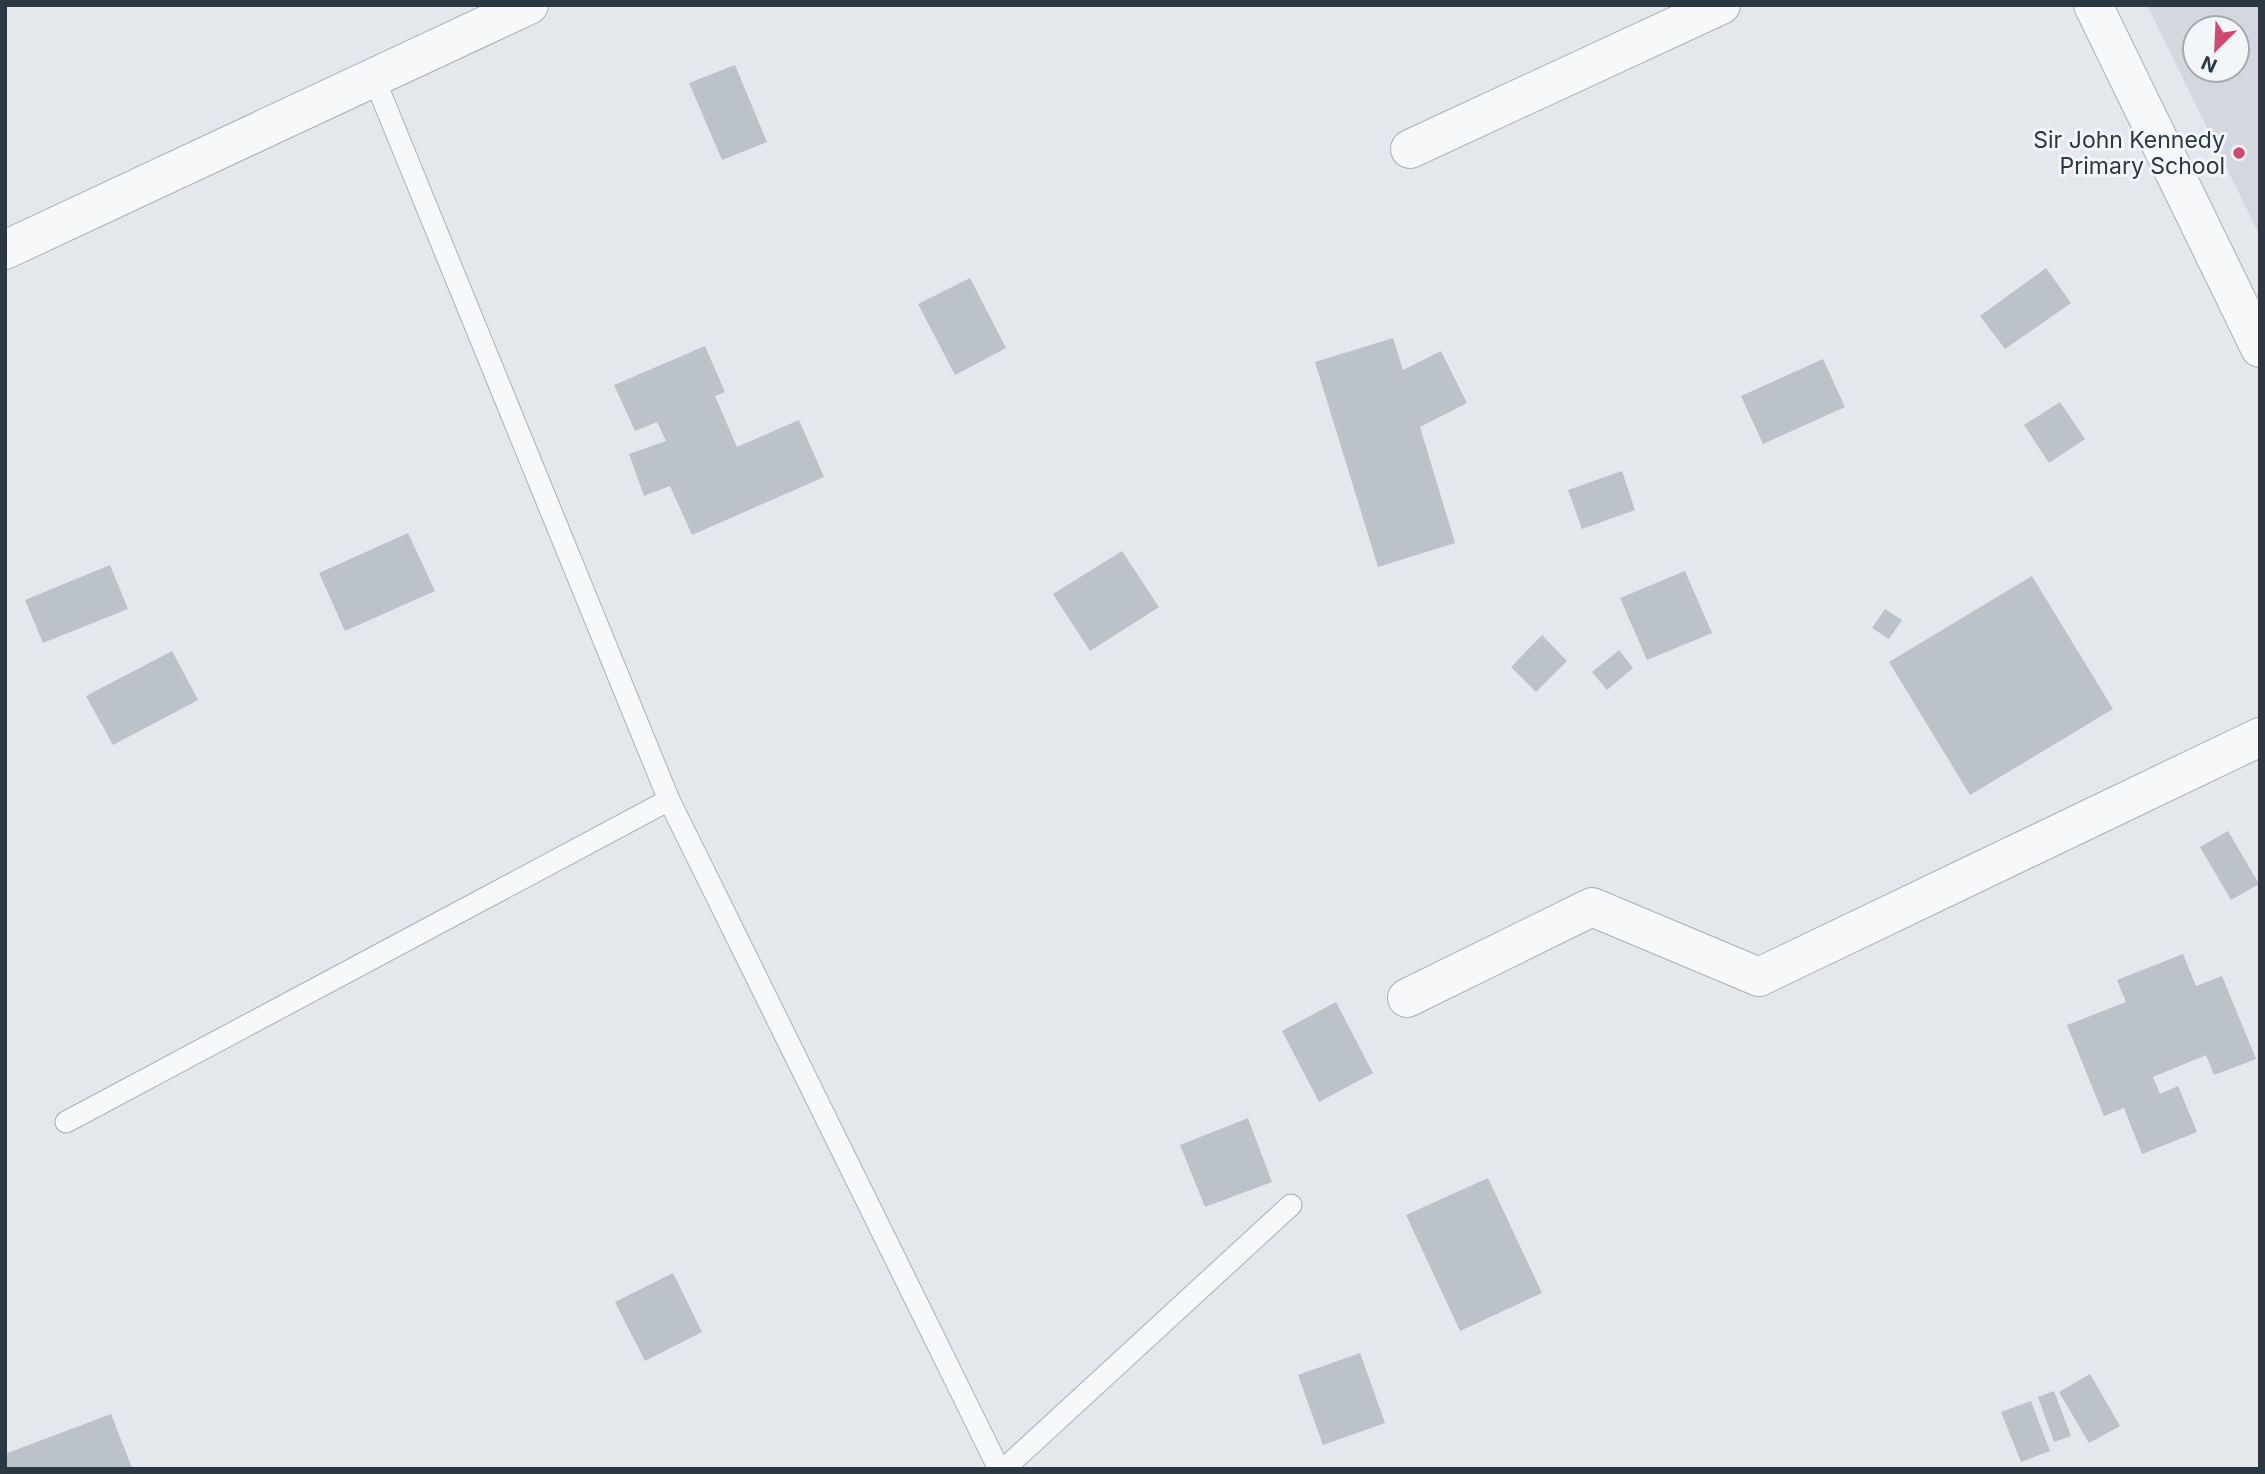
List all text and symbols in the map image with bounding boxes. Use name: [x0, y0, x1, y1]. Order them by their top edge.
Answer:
north arrow: [2181, 14, 2251, 84]
text: N: [2198, 51, 2221, 78]
place label: Sir John Kennedy Primary School: [2033, 126, 2225, 180]
marker: Sir John Kennedy Primary School: [2231, 145, 2247, 161]

